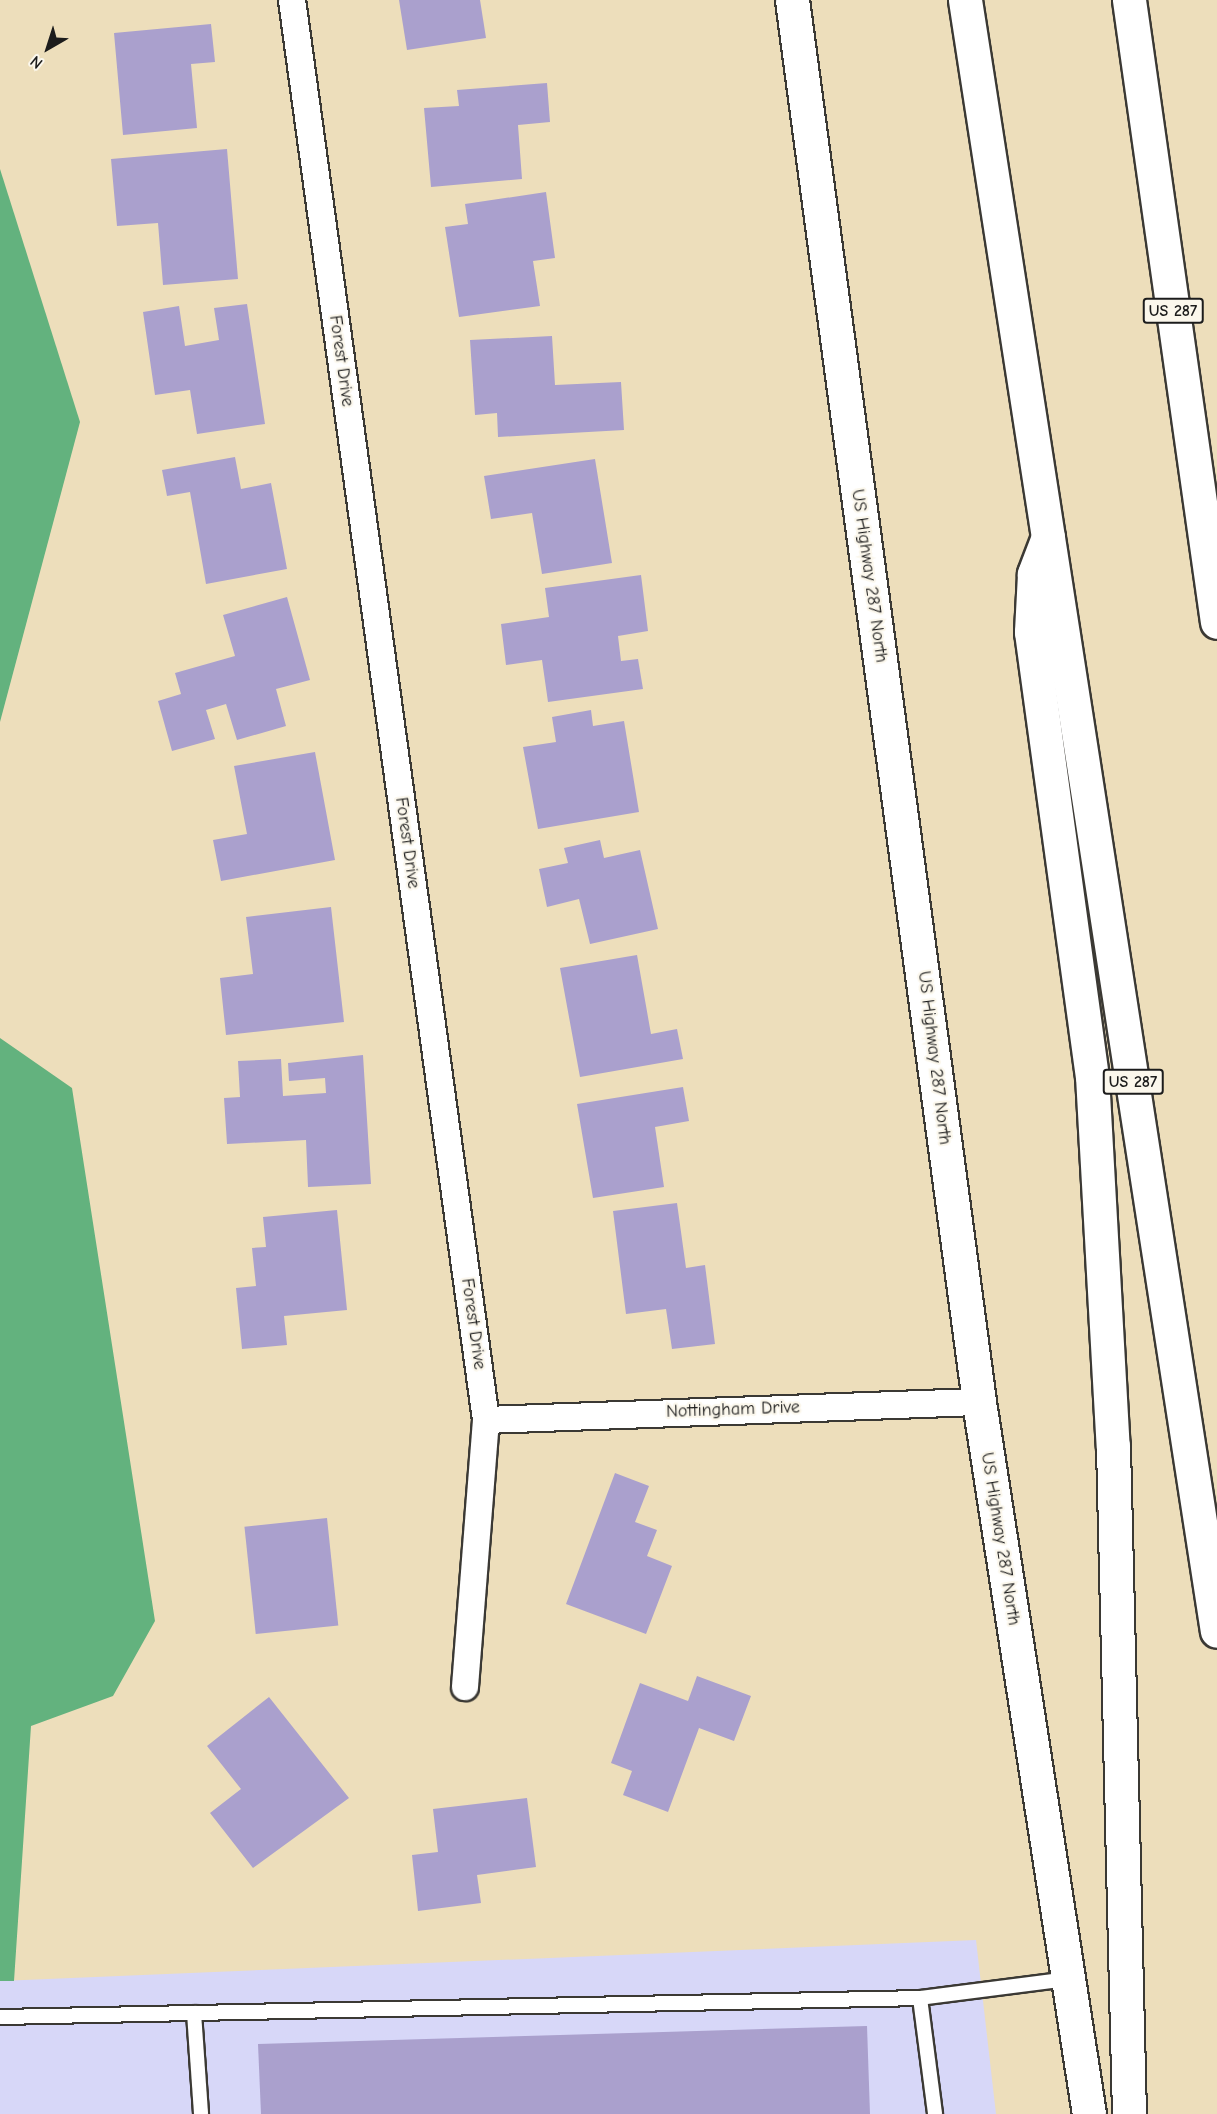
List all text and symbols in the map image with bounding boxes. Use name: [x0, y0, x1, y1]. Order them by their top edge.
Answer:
north arrow: [18, 18, 78, 78]
text: N: [27, 52, 46, 72]
road number: US 287: [1142, 298, 1204, 324]
street label: Forest Drive: [324, 314, 358, 408]
street label: US Highway 287 North: [846, 488, 892, 664]
street label: Forest Drive: [390, 796, 424, 890]
street label: US Highway 287 North: [913, 970, 955, 1146]
road number: US 287: [1102, 1069, 1164, 1095]
street label: Forest Drive: [456, 1277, 490, 1371]
street label: Nottingham Drive: [666, 1397, 800, 1423]
street label: US Highway 287 North: [976, 1451, 1024, 1627]

